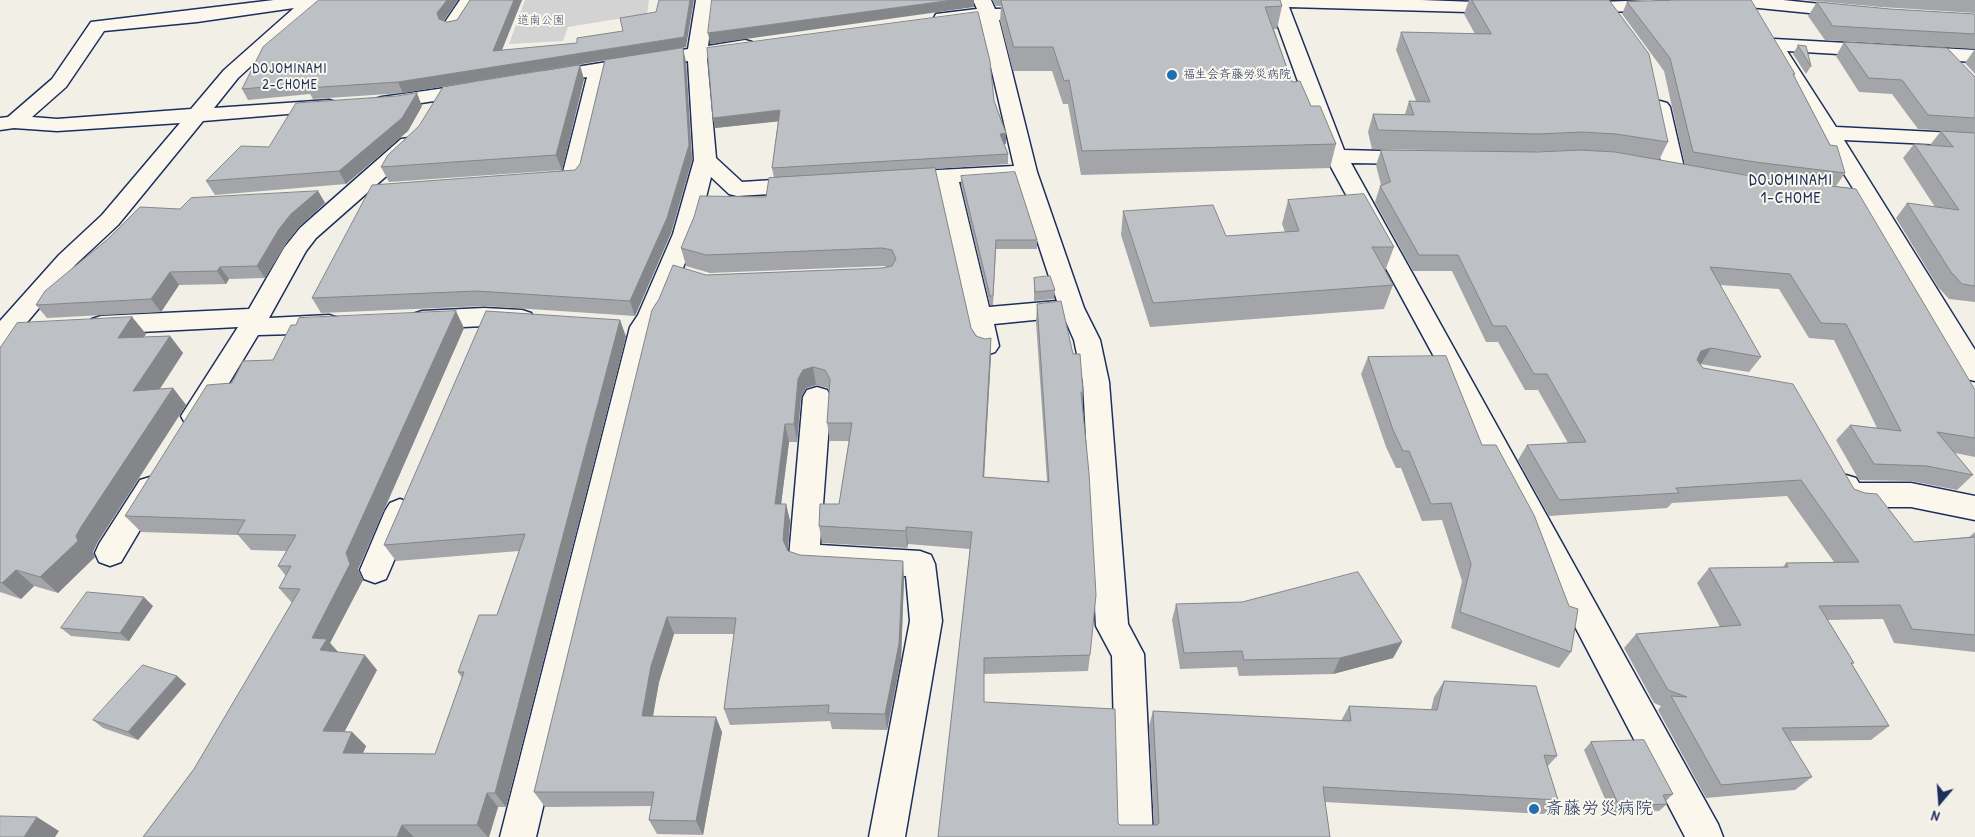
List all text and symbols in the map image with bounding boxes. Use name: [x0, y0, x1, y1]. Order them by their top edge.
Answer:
park label: 道南公園: [517, 14, 565, 28]
district label: DOJOMINAMI 2-CHOME: [251, 61, 329, 94]
marker: 福生会斉藤労災病院: [1165, 68, 1179, 82]
place label: 福生会斉藤労災病院: [1183, 68, 1291, 82]
district label: DOJOMINAMI 1-CHOME: [1748, 171, 1834, 209]
north arrow: [1915, 777, 1965, 827]
place label: 斎藤労災病院: [1545, 798, 1653, 820]
marker: 斎藤労災病院: [1527, 802, 1541, 816]
text: N: [1929, 807, 1942, 827]

